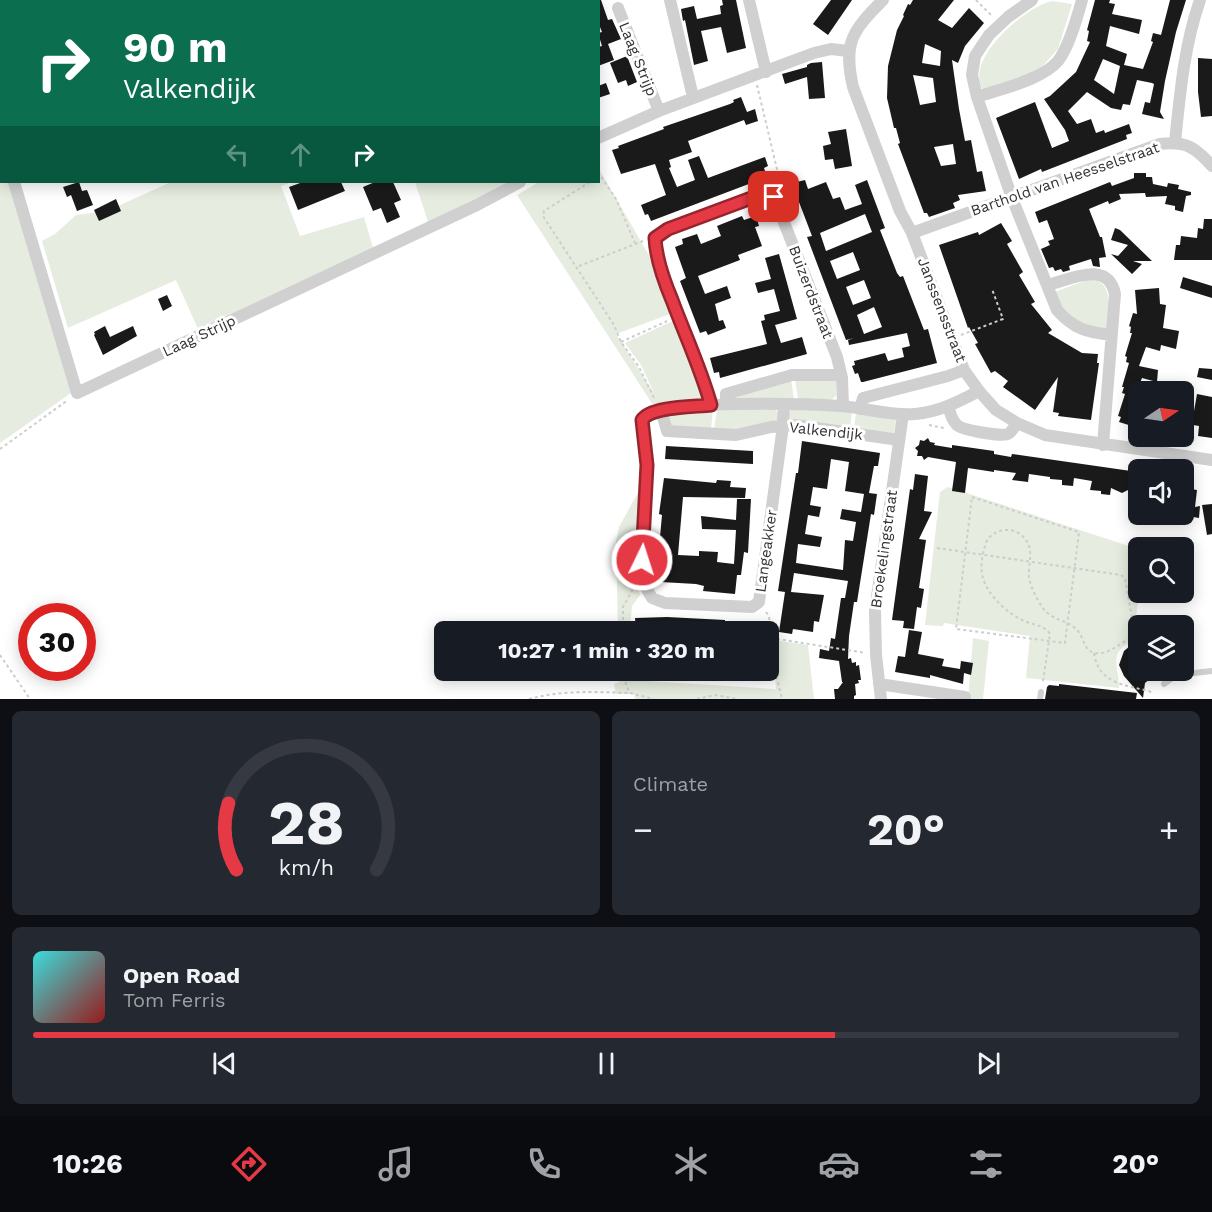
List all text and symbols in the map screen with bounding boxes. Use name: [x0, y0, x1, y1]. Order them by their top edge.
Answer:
street label: Laag Strijp: [615, 19, 661, 99]
text: 90 m: [123, 23, 227, 72]
icon: right: [24, 24, 102, 102]
text: Valkendijk: [123, 73, 256, 105]
icon: left: [221, 138, 254, 171]
icon: ahead: [284, 138, 317, 171]
icon: right: [347, 138, 380, 171]
street label: Barthold van Heesselstraat: [968, 138, 1162, 220]
pin: [748, 171, 799, 222]
icon: arrive: [757, 180, 790, 213]
street label: Buizerdstraat: [785, 243, 837, 342]
street label: Janssensstraat: [914, 255, 970, 366]
street label: Laag Strijp: [160, 311, 238, 361]
north arrow: [1128, 381, 1194, 447]
map controls: [1128, 381, 1194, 681]
street label: Valkendijk: [788, 418, 864, 444]
button: sound: [1128, 459, 1194, 525]
street label: Broekelingstraat: [867, 488, 901, 609]
street label: Langeakker: [751, 508, 781, 594]
position arrow: [610, 528, 674, 592]
button: search: [1128, 537, 1194, 603]
speed limit sign: 30: [18, 603, 96, 681]
button: layers: [1128, 615, 1194, 681]
text: 10:27 · 1 min · 320 m: [498, 638, 715, 663]
text: Climate: [633, 772, 708, 796]
text: 28: [268, 786, 344, 859]
text: 20°: [867, 803, 945, 856]
text: −: [633, 810, 653, 849]
text: +: [1159, 810, 1179, 849]
text: km/h: [278, 855, 334, 880]
text: Open Road: [123, 963, 240, 988]
text: Tom Ferris: [123, 988, 226, 1012]
icon: previous: [208, 1047, 241, 1080]
icon: pause: [590, 1047, 623, 1080]
icon: next: [972, 1047, 1005, 1080]
icon: directions: [228, 1143, 270, 1185]
icon: music: [375, 1143, 417, 1185]
icon: phone: [523, 1143, 565, 1185]
icon: climate: [670, 1143, 712, 1185]
icon: car: [818, 1143, 860, 1185]
icon: filters: [965, 1143, 1007, 1185]
text: 10:26: [53, 1148, 123, 1180]
text: 20°: [1112, 1148, 1159, 1180]

